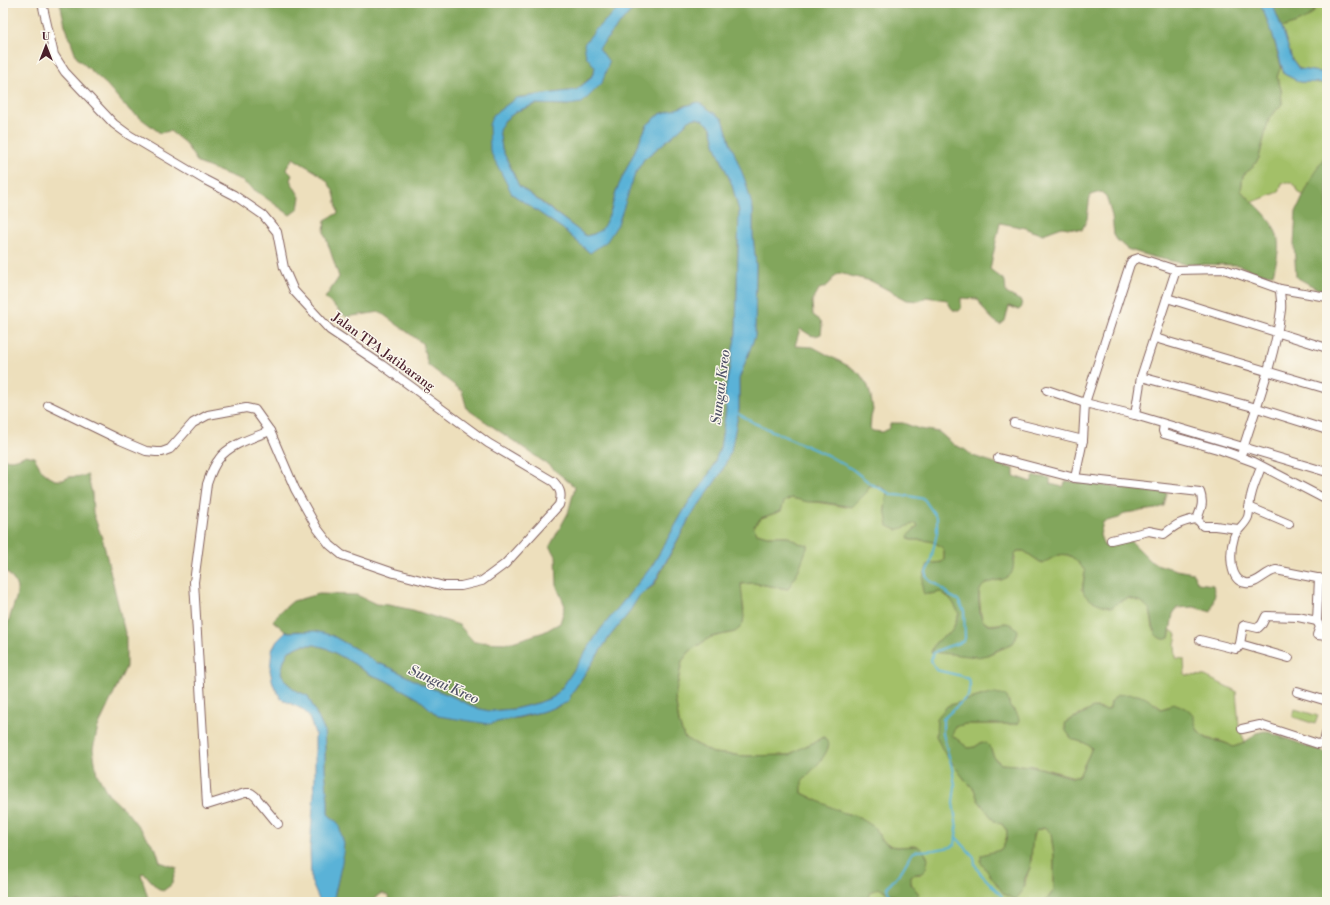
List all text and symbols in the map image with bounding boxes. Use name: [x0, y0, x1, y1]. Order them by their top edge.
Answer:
north arrow: [26, 26, 66, 66]
text: U: [42, 30, 51, 44]
street label: Jalan TPA Jatibarang: [328, 309, 438, 395]
water label: Sungai Kreo: [707, 349, 735, 426]
water label: Sungai Kreo: [405, 661, 482, 708]

